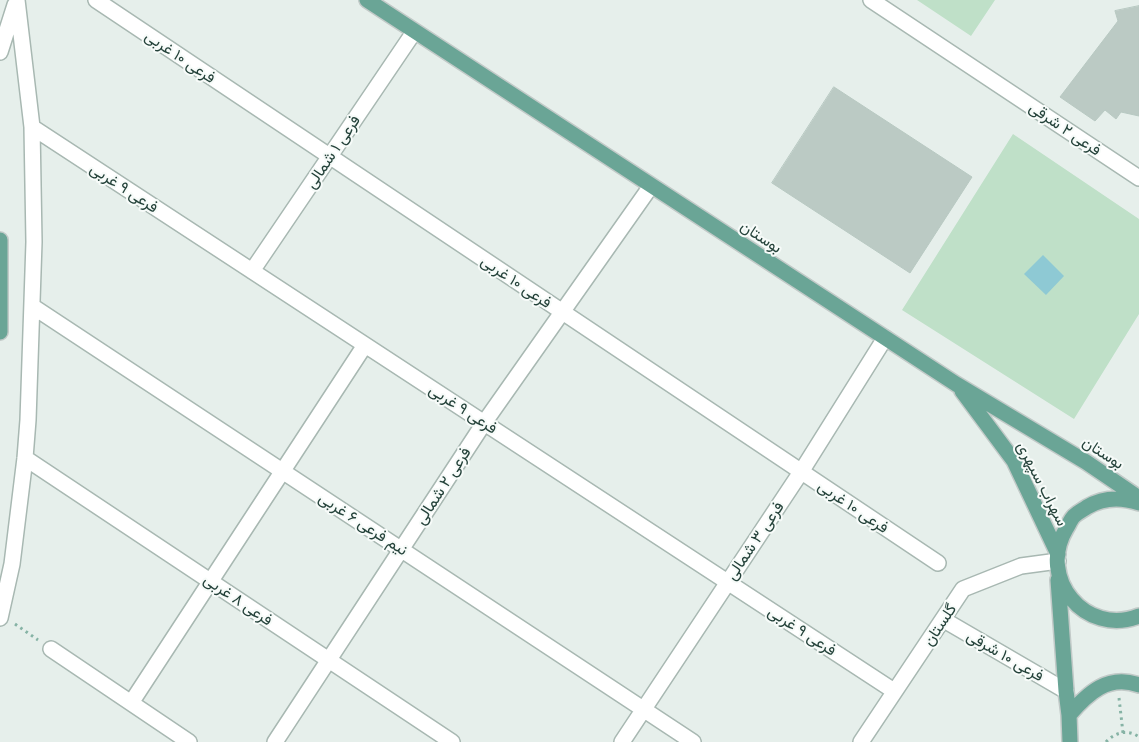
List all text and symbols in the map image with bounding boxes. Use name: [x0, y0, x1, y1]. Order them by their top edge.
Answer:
street label: فرعی ۱۰ غربی: [141, 26, 219, 88]
street label: فرعی ۲ شرقی: [1025, 98, 1105, 160]
street label: فرعی ۱ شمالی: [301, 112, 365, 192]
street label: فرعی ۹ غربی: [86, 159, 162, 217]
street label: بوستان: [737, 217, 785, 257]
street label: فرعی ۱۰ غربی: [477, 251, 555, 313]
street label: فرعی ۹ غربی: [425, 380, 501, 438]
street label: بوستان: [1079, 433, 1127, 473]
street label: سهراب سپهری: [1013, 439, 1071, 529]
street label: فرعی ۲ شمالی: [411, 444, 475, 528]
street label: فرعی ۱۰ غربی: [814, 476, 892, 538]
street label: نیم فرعی ۶ غربی: [315, 488, 411, 560]
street label: فرعی ۳ شمالی: [722, 498, 788, 584]
street label: فرعی ۸ غربی: [200, 570, 276, 630]
street label: گلستان: [919, 600, 961, 650]
street label: فرعی ۹ غربی: [764, 602, 840, 660]
street label: فرعی ۱۰ شرقی: [963, 626, 1047, 686]

